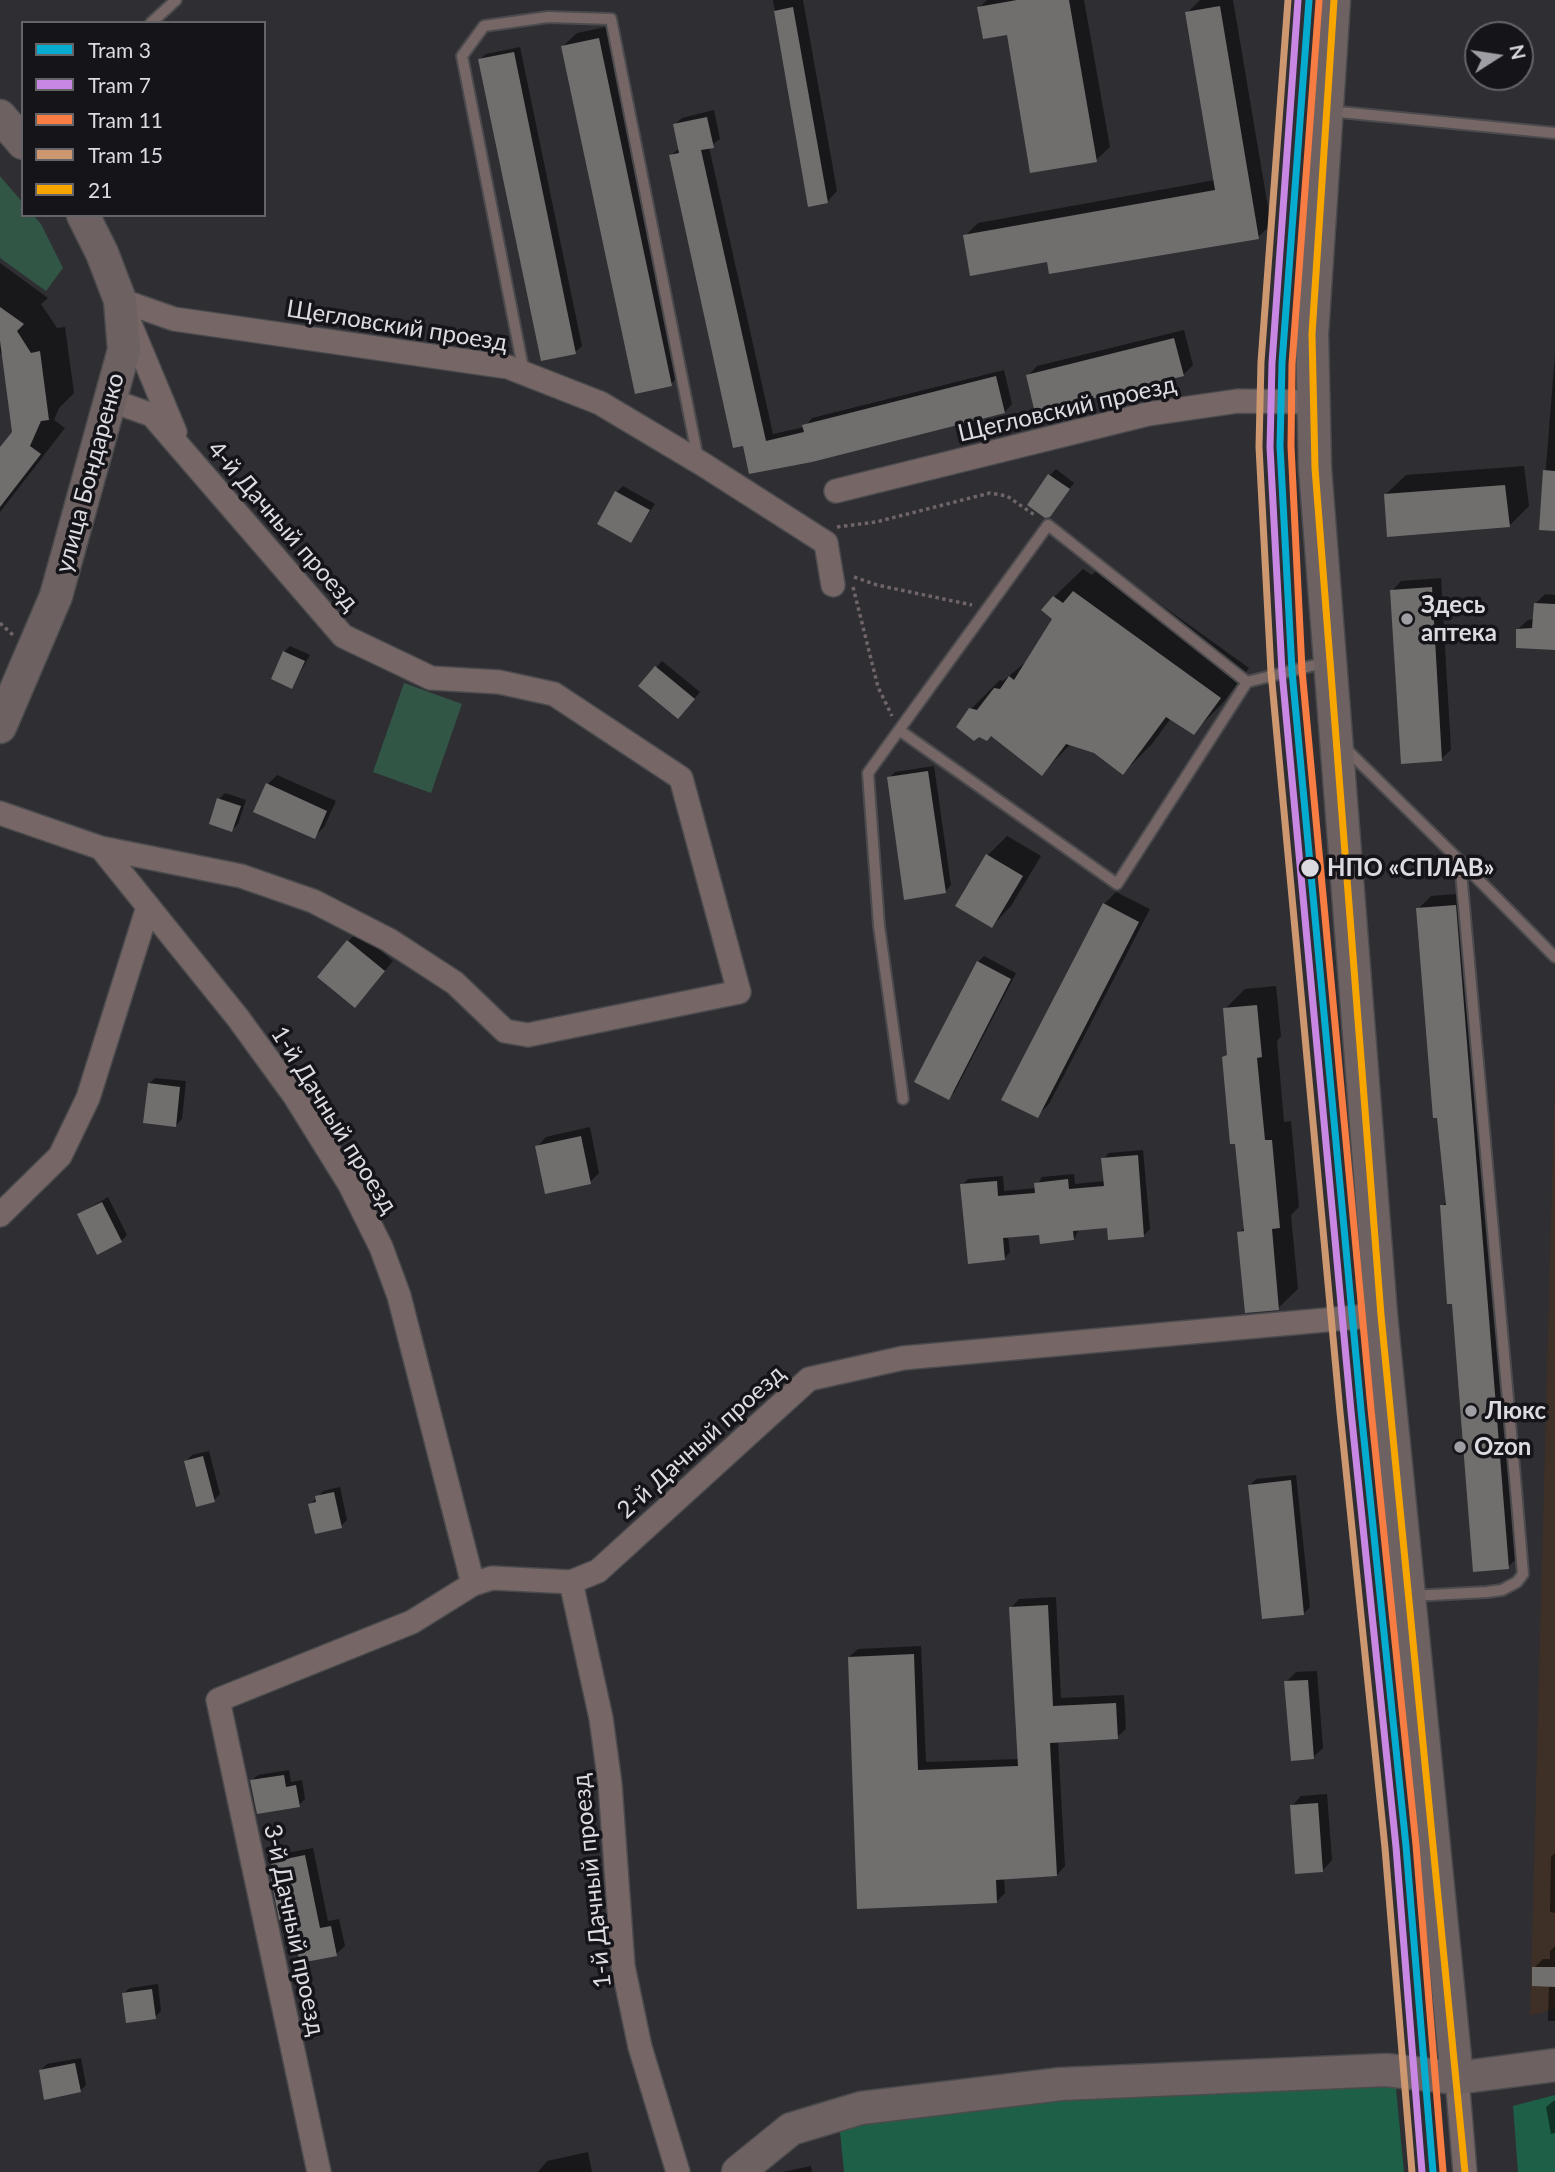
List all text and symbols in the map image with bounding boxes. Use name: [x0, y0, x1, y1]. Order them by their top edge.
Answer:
legend: [21, 21, 266, 217]
north arrow: [1464, 21, 1534, 91]
text: Tram 3: [88, 37, 151, 62]
text: N: [1505, 42, 1531, 61]
text: Tram 7: [88, 72, 151, 97]
text: Tram 11: [88, 107, 163, 132]
text: Tram 15: [88, 142, 163, 167]
text: 21: [88, 177, 112, 202]
street label: Щегловский проезд: [284, 294, 510, 358]
street label: улица Бондаренко: [49, 370, 131, 576]
street label: Щегловский проезд: [955, 370, 1179, 448]
street label: 4-й Дачный проезд: [201, 435, 365, 617]
place label: Здесь аптека: [1421, 591, 1497, 647]
marker: Здесь аптека: [1399, 611, 1415, 627]
place label: НПО «СПЛАВ»: [1327, 854, 1494, 882]
marker: НПО «СПЛАВ»: [1299, 857, 1321, 879]
street label: 1-й Дачный проезд: [265, 1021, 403, 1219]
street label: 2-й Дачный проезд: [611, 1359, 791, 1525]
place label: Люкс: [1485, 1397, 1546, 1425]
marker: Люкс: [1463, 1403, 1479, 1419]
place label: Ozon: [1474, 1433, 1531, 1461]
marker: Ozon: [1452, 1439, 1468, 1455]
street label: 1-й Дачный проезд: [566, 1772, 618, 1990]
street label: 3-й Дачный проезд: [258, 1822, 330, 2038]

